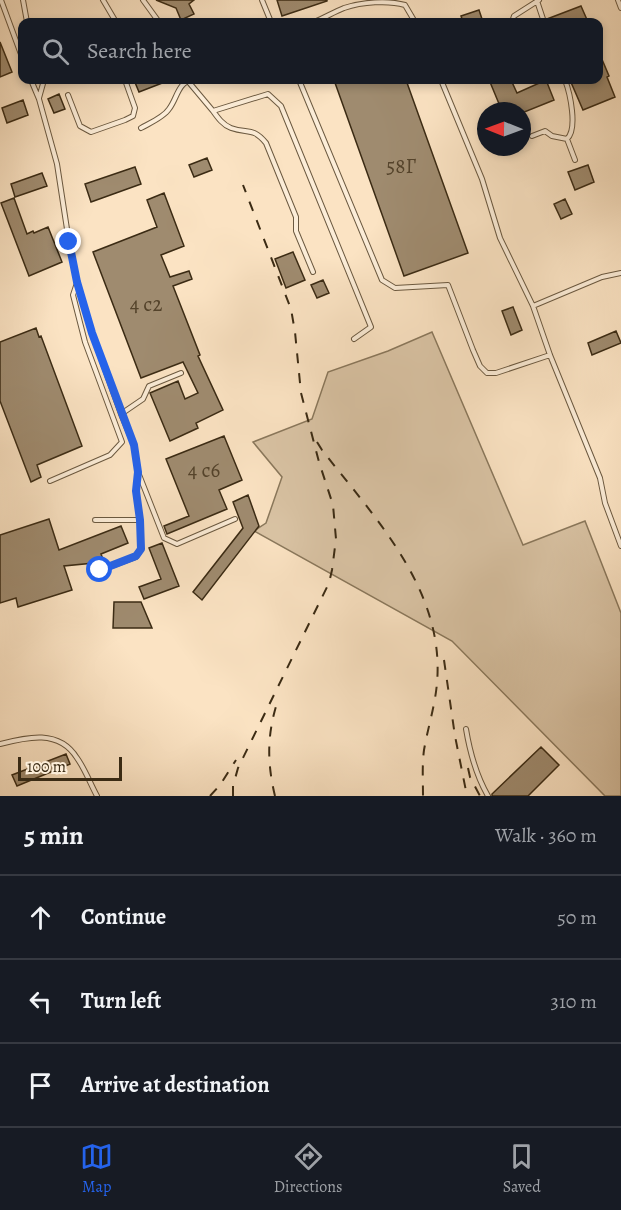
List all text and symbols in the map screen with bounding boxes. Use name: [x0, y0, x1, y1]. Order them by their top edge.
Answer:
search box: [18, 18, 603, 84]
icon: search: [39, 35, 72, 68]
text: Search here: [87, 36, 192, 66]
north arrow: [477, 102, 531, 156]
house number: 58Г: [386, 152, 416, 180]
route end: [55, 228, 81, 254]
house number: 4 с2: [130, 290, 162, 318]
house number: 4 с6: [188, 456, 221, 484]
route start: [86, 556, 112, 582]
scale bar: [18, 754, 122, 782]
text: 100 m: [27, 756, 66, 778]
text: 5 min: [24, 818, 84, 853]
text: Walk · 360 m: [495, 822, 597, 849]
icon: ahead: [24, 901, 57, 934]
text: Continue: [81, 902, 166, 932]
text: 50 m: [557, 904, 597, 931]
icon: left: [24, 985, 57, 1018]
text: Turn left: [81, 986, 161, 1016]
text: 310 m: [551, 988, 597, 1015]
icon: arrive: [24, 1069, 57, 1102]
text: Arrive at destination: [81, 1070, 270, 1100]
tab: Map: [80, 1140, 113, 1198]
tab: Directions: [274, 1140, 342, 1198]
tab: Saved: [503, 1140, 541, 1198]

